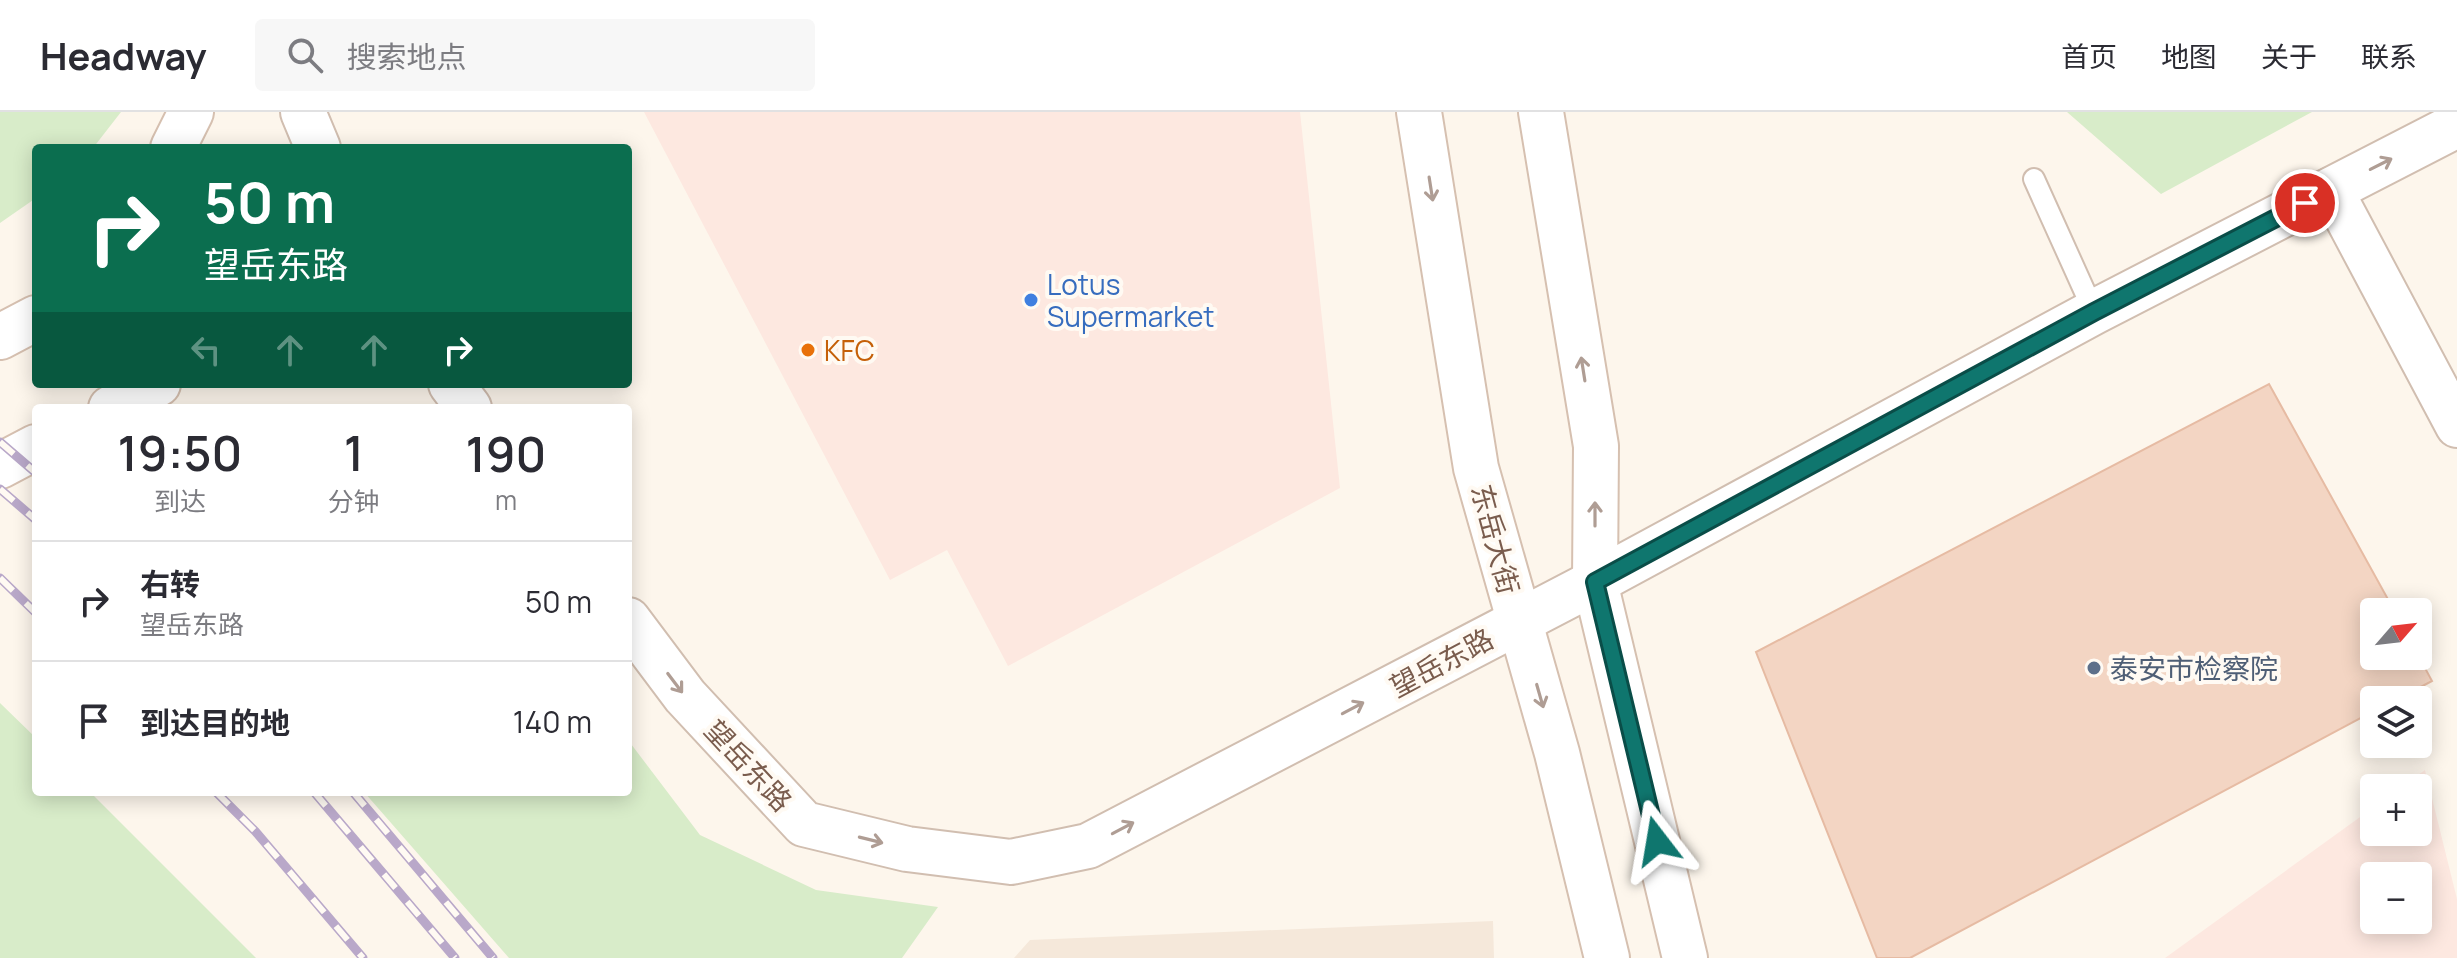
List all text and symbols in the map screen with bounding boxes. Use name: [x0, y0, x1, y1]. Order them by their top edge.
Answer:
search box: [255, 19, 815, 91]
text: Headway: [40, 29, 207, 81]
icon: search: [283, 33, 327, 77]
text: 搜索地点: [347, 36, 467, 77]
text: 首页: [2061, 37, 2117, 75]
text: 地图: [2161, 37, 2217, 75]
text: 关于: [2261, 37, 2317, 75]
text: 联系: [2361, 37, 2417, 75]
one-way arrow: [2368, 156, 2392, 171]
text: 50 m: [204, 163, 335, 240]
pin: [2271, 169, 2339, 237]
icon: right: [72, 176, 176, 280]
one-way arrow: [1424, 176, 1439, 201]
icon: arrive: [2283, 181, 2327, 225]
text: 望岳东路: [204, 240, 348, 289]
place label: Lotus Supermarket: [1047, 265, 1215, 335]
marker: Lotus Supermarket: [1022, 291, 1040, 309]
icon: left: [184, 328, 228, 372]
icon: ahead: [268, 328, 312, 372]
icon: ahead: [352, 328, 396, 372]
icon: right: [436, 328, 480, 372]
place label: KFC: [824, 331, 875, 369]
marker: KFC: [799, 341, 817, 359]
one-way arrow: [1575, 357, 1590, 383]
text: 19:50: [118, 420, 242, 485]
text: 1: [344, 420, 364, 485]
text: 190: [465, 421, 546, 486]
street label: 东岳大街: [1463, 480, 1529, 598]
text: m: [495, 482, 517, 518]
text: 到达: [154, 483, 206, 519]
text: 分钟: [328, 483, 380, 519]
one-way arrow: [1587, 501, 1603, 528]
text: 右转: [140, 563, 200, 604]
icon: right: [72, 579, 116, 623]
text: 50 m: [525, 581, 592, 622]
north arrow: [2360, 598, 2432, 670]
map controls: [2360, 598, 2432, 934]
text: 望岳东路: [140, 606, 244, 642]
street label: 望岳东路: [1383, 619, 1499, 705]
place label: 泰安市检察院: [2110, 649, 2278, 687]
marker: 泰安市检察院: [2085, 659, 2103, 677]
one-way arrow: [666, 671, 683, 693]
one-way arrow: [1533, 682, 1548, 708]
button: layers: [2360, 686, 2432, 758]
icon: arrive: [72, 699, 116, 743]
one-way arrow: [1341, 699, 1365, 715]
text: 140 m: [513, 701, 592, 742]
text: 到达目的地: [140, 702, 290, 743]
street label: 望岳东路: [697, 711, 801, 819]
button: +: [2360, 774, 2432, 846]
position arrow: [1615, 799, 1699, 883]
one-way arrow: [1110, 819, 1134, 835]
one-way arrow: [857, 833, 883, 848]
button: −: [2360, 862, 2432, 934]

